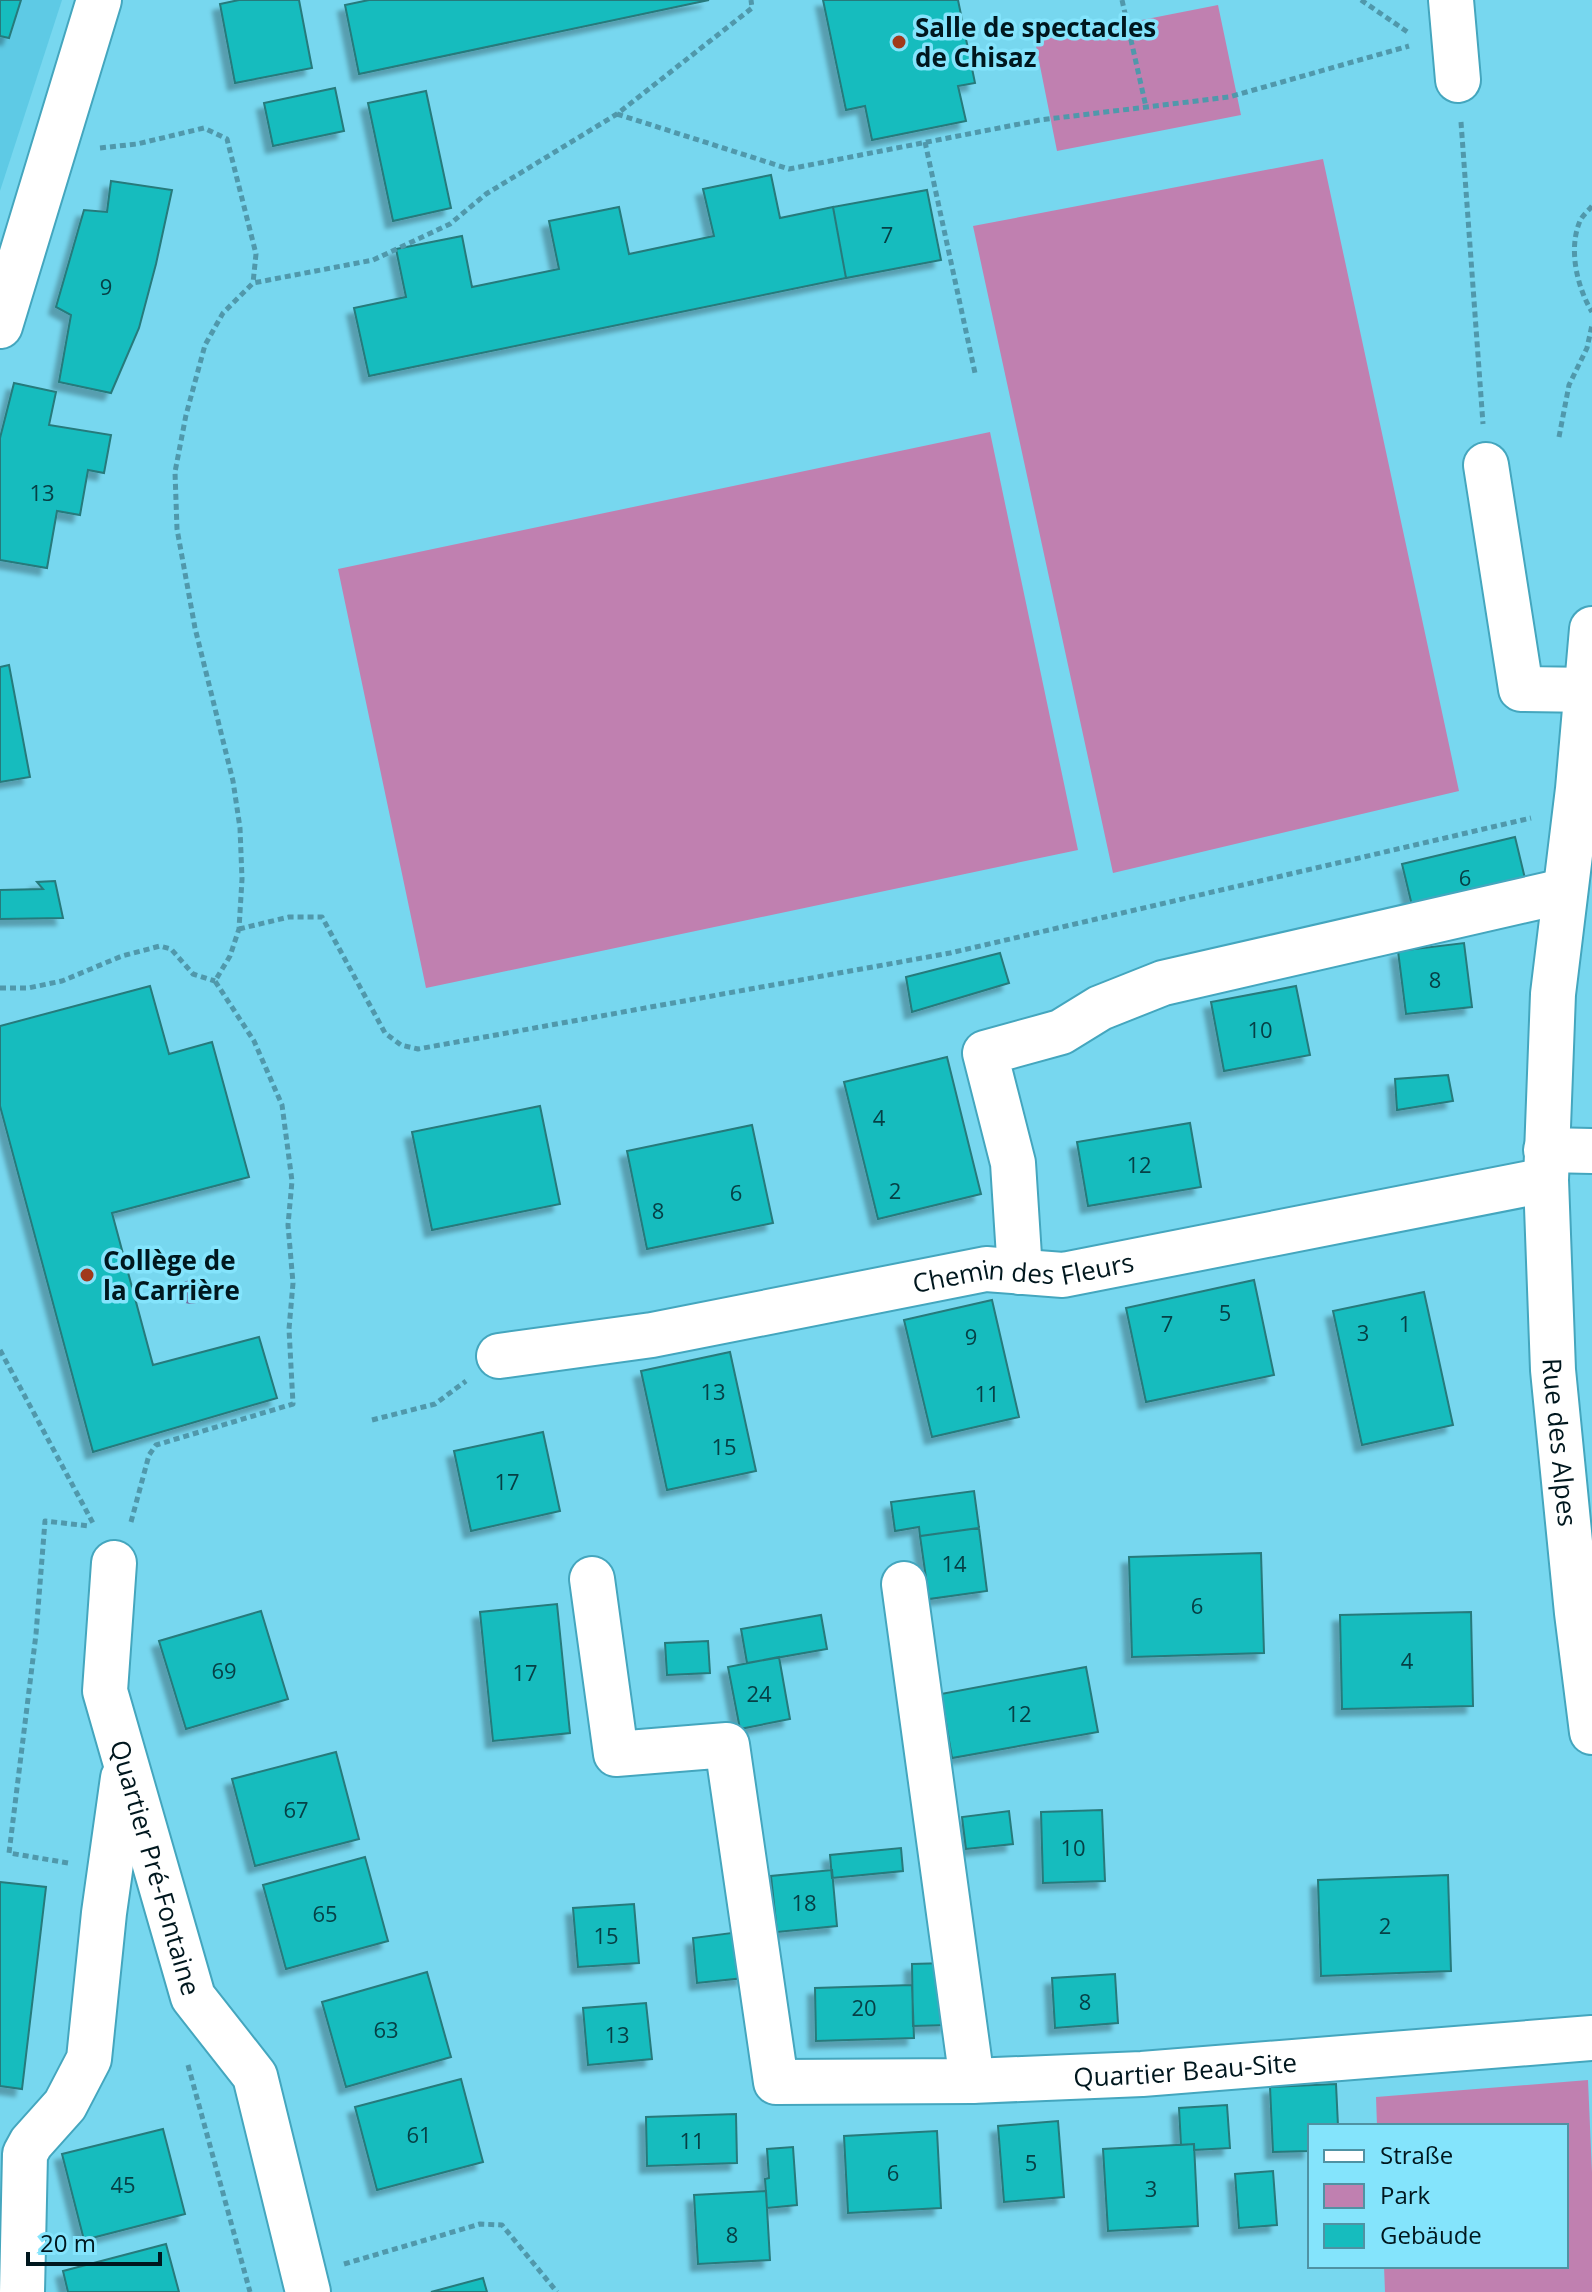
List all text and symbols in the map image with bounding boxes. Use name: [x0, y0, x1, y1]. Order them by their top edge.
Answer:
place label: Salle de spectacles de Chisaz: [915, 9, 1156, 75]
marker: Salle de spectacles de Chisaz: [890, 33, 908, 51]
house number: 7: [881, 219, 893, 249]
house number: 9: [100, 271, 112, 301]
house number: 13: [29, 477, 55, 507]
house number: 6: [1459, 862, 1471, 892]
house number: 8: [1429, 964, 1441, 994]
house number: 10: [1247, 1014, 1273, 1044]
house number: 4: [873, 1102, 886, 1132]
house number: 12: [1126, 1149, 1152, 1179]
house number: 2: [889, 1175, 901, 1205]
house number: 6: [730, 1177, 742, 1207]
house number: 8: [652, 1195, 664, 1225]
place label: Collège de la Carrière: [103, 1242, 240, 1308]
street label: Chemin des Fleurs: [909, 1244, 1137, 1301]
marker: Collège de la Carrière: [78, 1266, 96, 1284]
house number: 5: [1219, 1297, 1231, 1327]
house number: 7: [1161, 1308, 1173, 1338]
house number: 1: [1399, 1308, 1411, 1338]
house number: 3: [1357, 1317, 1369, 1347]
house number: 9: [965, 1321, 977, 1351]
street label: Rue des Alpes: [1535, 1357, 1586, 1528]
house number: 13: [700, 1376, 726, 1406]
house number: 11: [974, 1378, 1000, 1408]
house number: 15: [711, 1431, 737, 1461]
house number: 17: [494, 1466, 520, 1496]
house number: 14: [941, 1548, 967, 1578]
house number: 6: [1191, 1590, 1203, 1620]
house number: 4: [1401, 1645, 1414, 1675]
house number: 69: [211, 1655, 237, 1685]
house number: 17: [512, 1657, 538, 1687]
house number: 24: [746, 1678, 772, 1708]
house number: 12: [1006, 1698, 1032, 1728]
street label: Quartier Pré-Fontaine: [102, 1736, 210, 2000]
house number: 67: [283, 1794, 309, 1824]
house number: 10: [1060, 1832, 1086, 1862]
house number: 18: [791, 1887, 817, 1917]
house number: 65: [312, 1898, 338, 1928]
house number: 2: [1379, 1910, 1391, 1940]
house number: 15: [593, 1920, 619, 1950]
house number: 8: [1079, 1986, 1091, 2016]
house number: 20: [851, 1992, 877, 2022]
house number: 63: [373, 2014, 399, 2044]
house number: 13: [604, 2019, 630, 2049]
street label: Quartier Beau-Site: [1073, 2044, 1298, 2095]
house number: 61: [406, 2119, 432, 2149]
legend: [1308, 2124, 1568, 2268]
house number: 11: [679, 2125, 705, 2155]
text: Straße: [1380, 2138, 1453, 2171]
house number: 5: [1025, 2147, 1037, 2177]
house number: 6: [887, 2157, 899, 2187]
house number: 45: [110, 2169, 136, 2199]
house number: 3: [1145, 2173, 1157, 2203]
text: Park: [1380, 2178, 1431, 2211]
scale bar: [28, 2216, 160, 2266]
text: Gebäude: [1380, 2218, 1482, 2251]
house number: 8: [726, 2219, 738, 2249]
text: 20 m: [40, 2226, 96, 2259]

